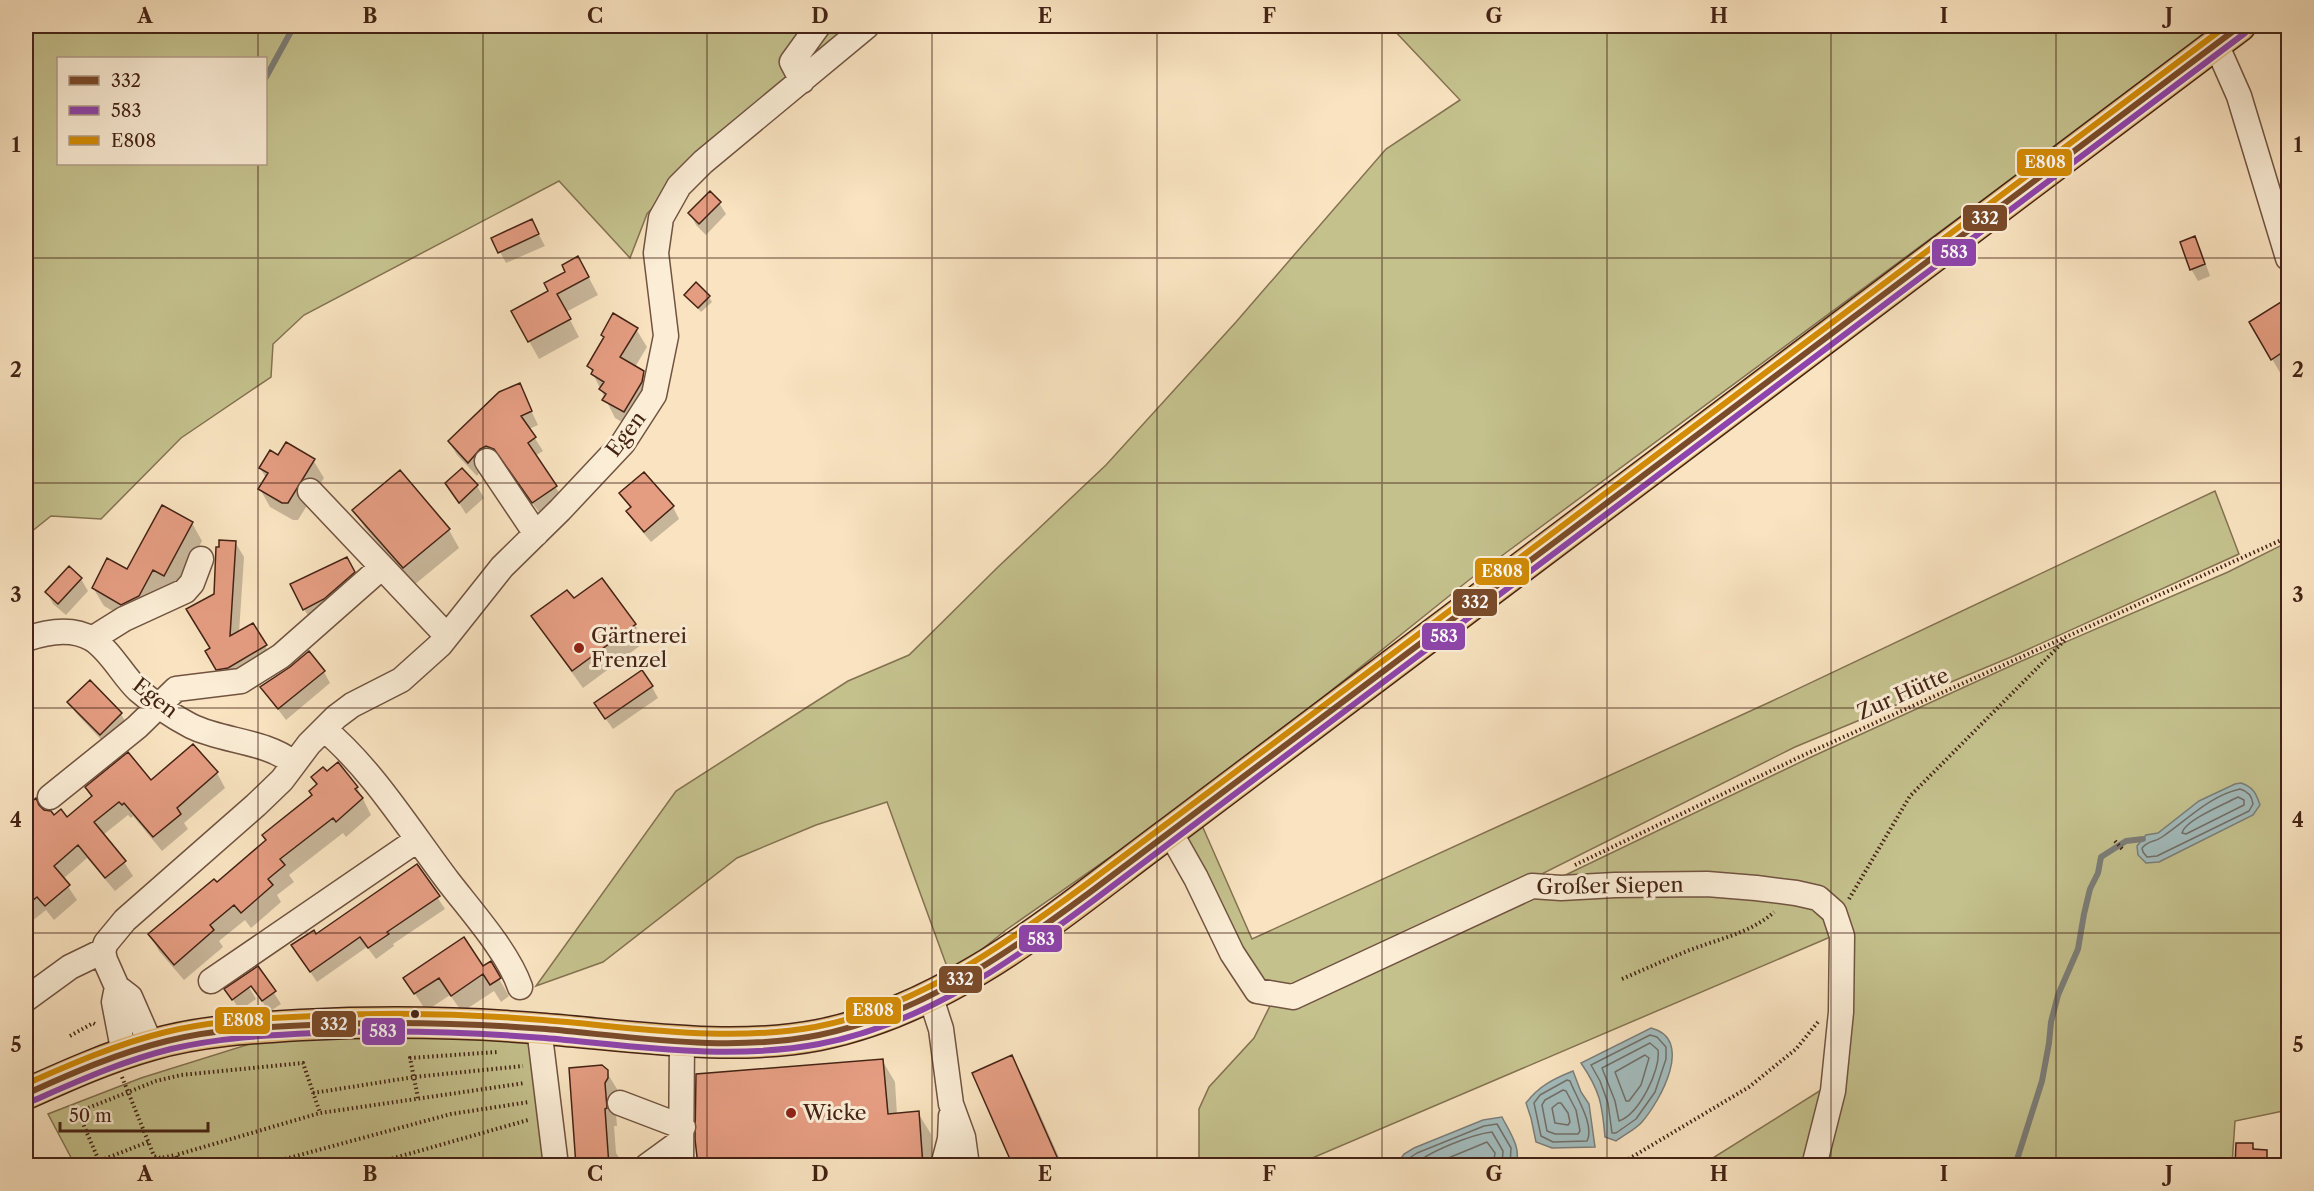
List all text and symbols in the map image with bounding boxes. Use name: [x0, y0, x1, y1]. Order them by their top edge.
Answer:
text: A: [136, 4, 153, 28]
text: B: [363, 4, 378, 28]
text: C: [587, 4, 603, 28]
text: D: [811, 4, 829, 28]
text: E: [1038, 4, 1052, 28]
text: F: [1262, 4, 1276, 28]
text: G: [1486, 4, 1503, 28]
text: H: [1710, 4, 1728, 28]
text: I: [1940, 4, 1948, 28]
text: J: [2161, 4, 2173, 28]
legend: [57, 57, 267, 165]
text: 332: [111, 70, 141, 92]
text: 583: [111, 100, 141, 122]
text: E808: [111, 130, 156, 152]
text: 1: [12, 133, 21, 157]
text: 1: [2294, 133, 2303, 157]
line badge: E808: [2016, 148, 2073, 177]
text: E808: [2024, 152, 2066, 172]
line badge: 332: [1962, 204, 2008, 232]
text: 332: [1971, 208, 1999, 228]
line badge: 583: [1931, 238, 1977, 267]
text: 583: [1940, 242, 1968, 262]
text: 2: [10, 358, 22, 382]
text: 2: [2292, 358, 2304, 382]
street label: Egen: [601, 406, 651, 461]
line badge: E808: [1474, 557, 1530, 586]
text: E808: [1481, 561, 1523, 581]
text: 3: [10, 583, 22, 607]
text: 3: [2292, 583, 2304, 607]
line badge: 332: [1452, 588, 1498, 617]
text: 332: [1461, 592, 1489, 612]
line badge: 583: [1421, 622, 1466, 651]
place label: Gärtnerei Frenzel: [591, 623, 687, 672]
text: 583: [1430, 626, 1458, 646]
marker: Gärtnerei Frenzel: [572, 641, 586, 655]
street label: Zur Hütte: [1853, 662, 1953, 725]
street label: Egen: [128, 672, 183, 723]
text: 4: [10, 808, 22, 832]
text: 4: [2292, 808, 2304, 832]
street label: Großer Siepen: [1536, 872, 1684, 899]
line badge: 583: [1018, 924, 1063, 953]
text: 583: [1027, 929, 1055, 949]
line badge: 332: [938, 965, 983, 994]
text: 332: [946, 969, 974, 989]
line badge: E808: [845, 996, 902, 1025]
text: E808: [852, 1000, 894, 1020]
line badge: E808: [214, 1006, 271, 1035]
unlabelled marker: [409, 1008, 421, 1020]
text: E808: [222, 1010, 264, 1030]
line badge: 332: [311, 1010, 357, 1038]
text: 332: [320, 1014, 348, 1034]
line badge: 583: [361, 1017, 406, 1046]
text: 583: [369, 1021, 397, 1041]
text: 5: [10, 1033, 22, 1057]
text: 5: [2292, 1033, 2304, 1057]
scale bar: [60, 1095, 208, 1133]
place label: Wicke: [802, 1100, 866, 1125]
text: 50 m: [69, 1105, 112, 1127]
marker: Wicke: [784, 1106, 798, 1120]
text: A: [136, 1162, 153, 1186]
text: B: [363, 1162, 378, 1186]
text: C: [587, 1162, 603, 1186]
text: D: [811, 1162, 829, 1186]
text: E: [1038, 1162, 1052, 1186]
text: F: [1262, 1162, 1276, 1186]
text: G: [1486, 1162, 1503, 1186]
text: H: [1710, 1162, 1728, 1186]
text: I: [1940, 1162, 1948, 1186]
text: J: [2161, 1162, 2173, 1186]

